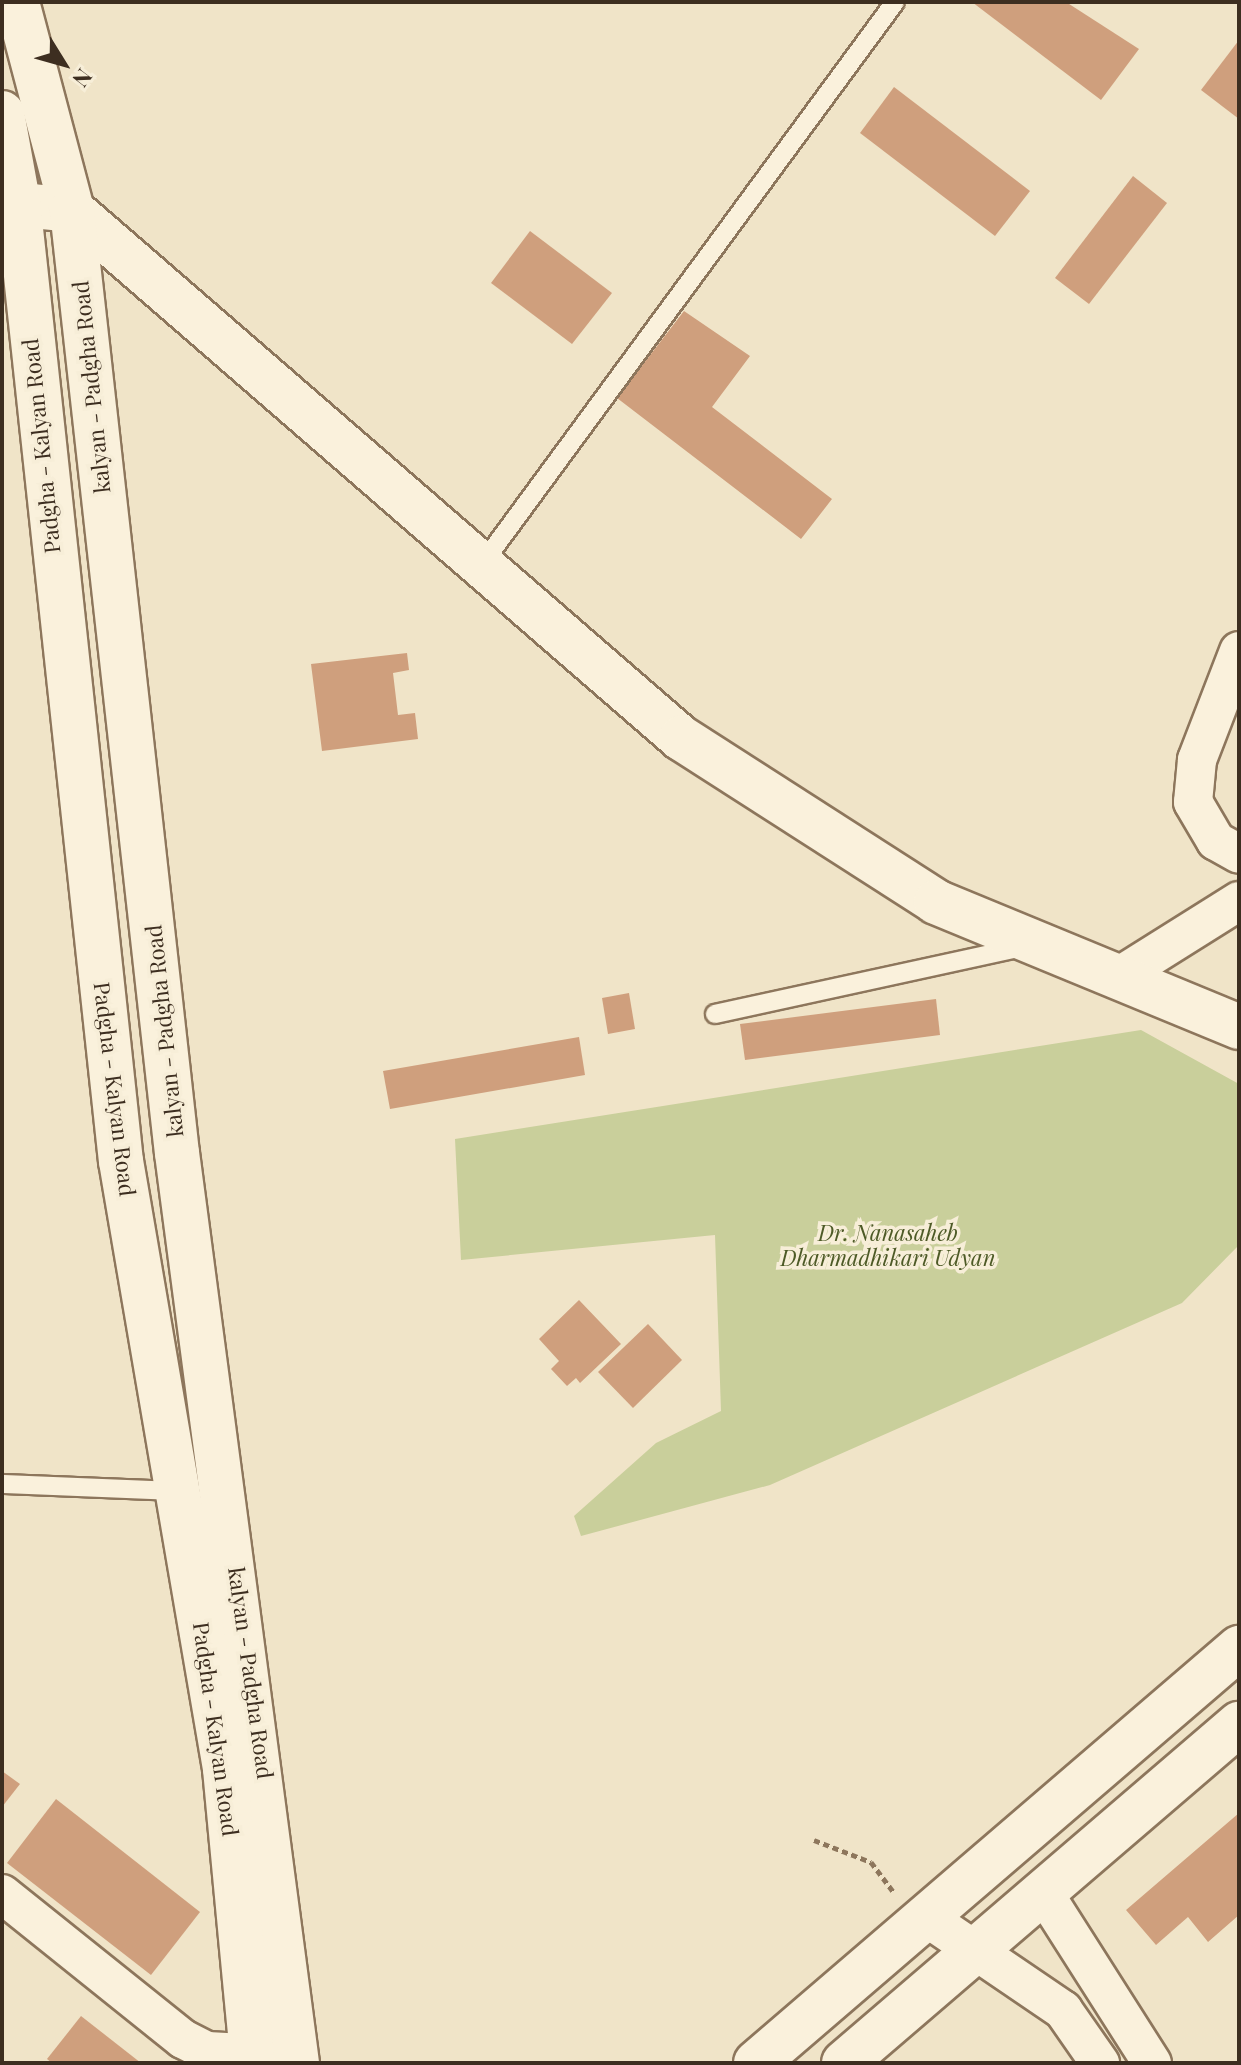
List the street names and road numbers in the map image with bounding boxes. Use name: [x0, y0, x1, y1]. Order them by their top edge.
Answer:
street label: kalyan - Padgha Road: [67, 279, 115, 495]
street label: Padgha - Kalyan Road: [17, 337, 65, 555]
street label: kalyan - Padgha Road: [140, 923, 188, 1139]
street label: Padgha - Kalyan Road: [89, 980, 141, 1198]
street label: kalyan - Padgha Road: [223, 1565, 279, 1781]
street label: Padgha - Kalyan Road: [188, 1620, 244, 1838]

